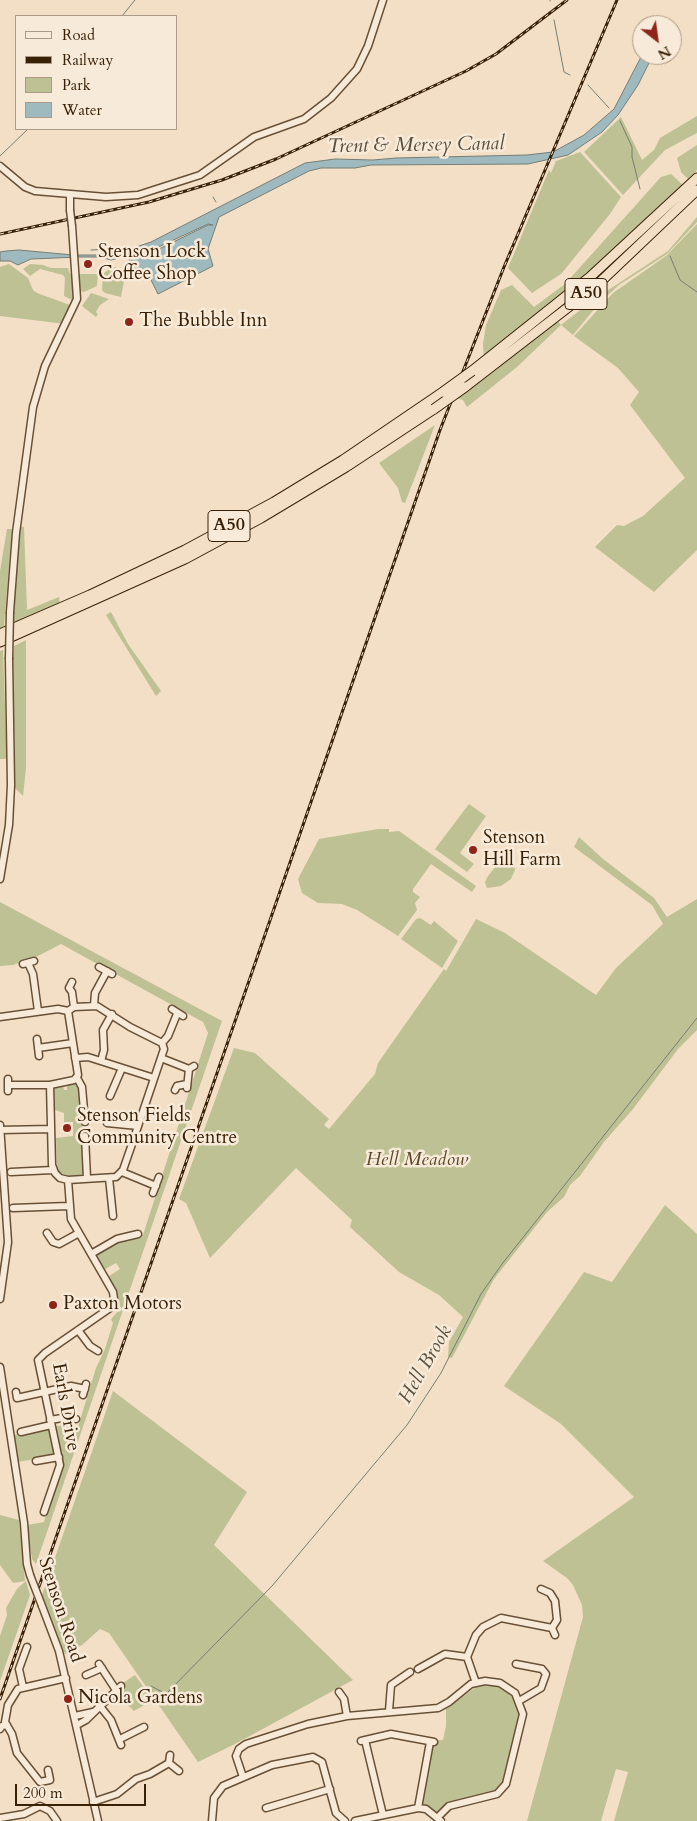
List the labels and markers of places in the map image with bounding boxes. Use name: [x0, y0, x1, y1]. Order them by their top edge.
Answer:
place label: Stenson Lock Coffee Shop: [98, 242, 206, 286]
marker: Stenson Lock Coffee Shop: [82, 258, 94, 270]
place label: The Bubble Inn: [139, 311, 267, 333]
marker: The Bubble Inn: [123, 316, 135, 328]
place label: Stenson Hill Farm: [483, 828, 561, 872]
marker: Stenson Hill Farm: [467, 844, 479, 856]
place label: Stenson Fields Community Centre: [77, 1106, 237, 1150]
marker: Stenson Fields Community Centre: [61, 1122, 73, 1134]
place label: Paxton Motors: [63, 1294, 182, 1316]
marker: Paxton Motors: [47, 1299, 59, 1311]
place label: Nicola Gardens: [78, 1688, 203, 1710]
marker: Nicola Gardens: [62, 1693, 74, 1705]

